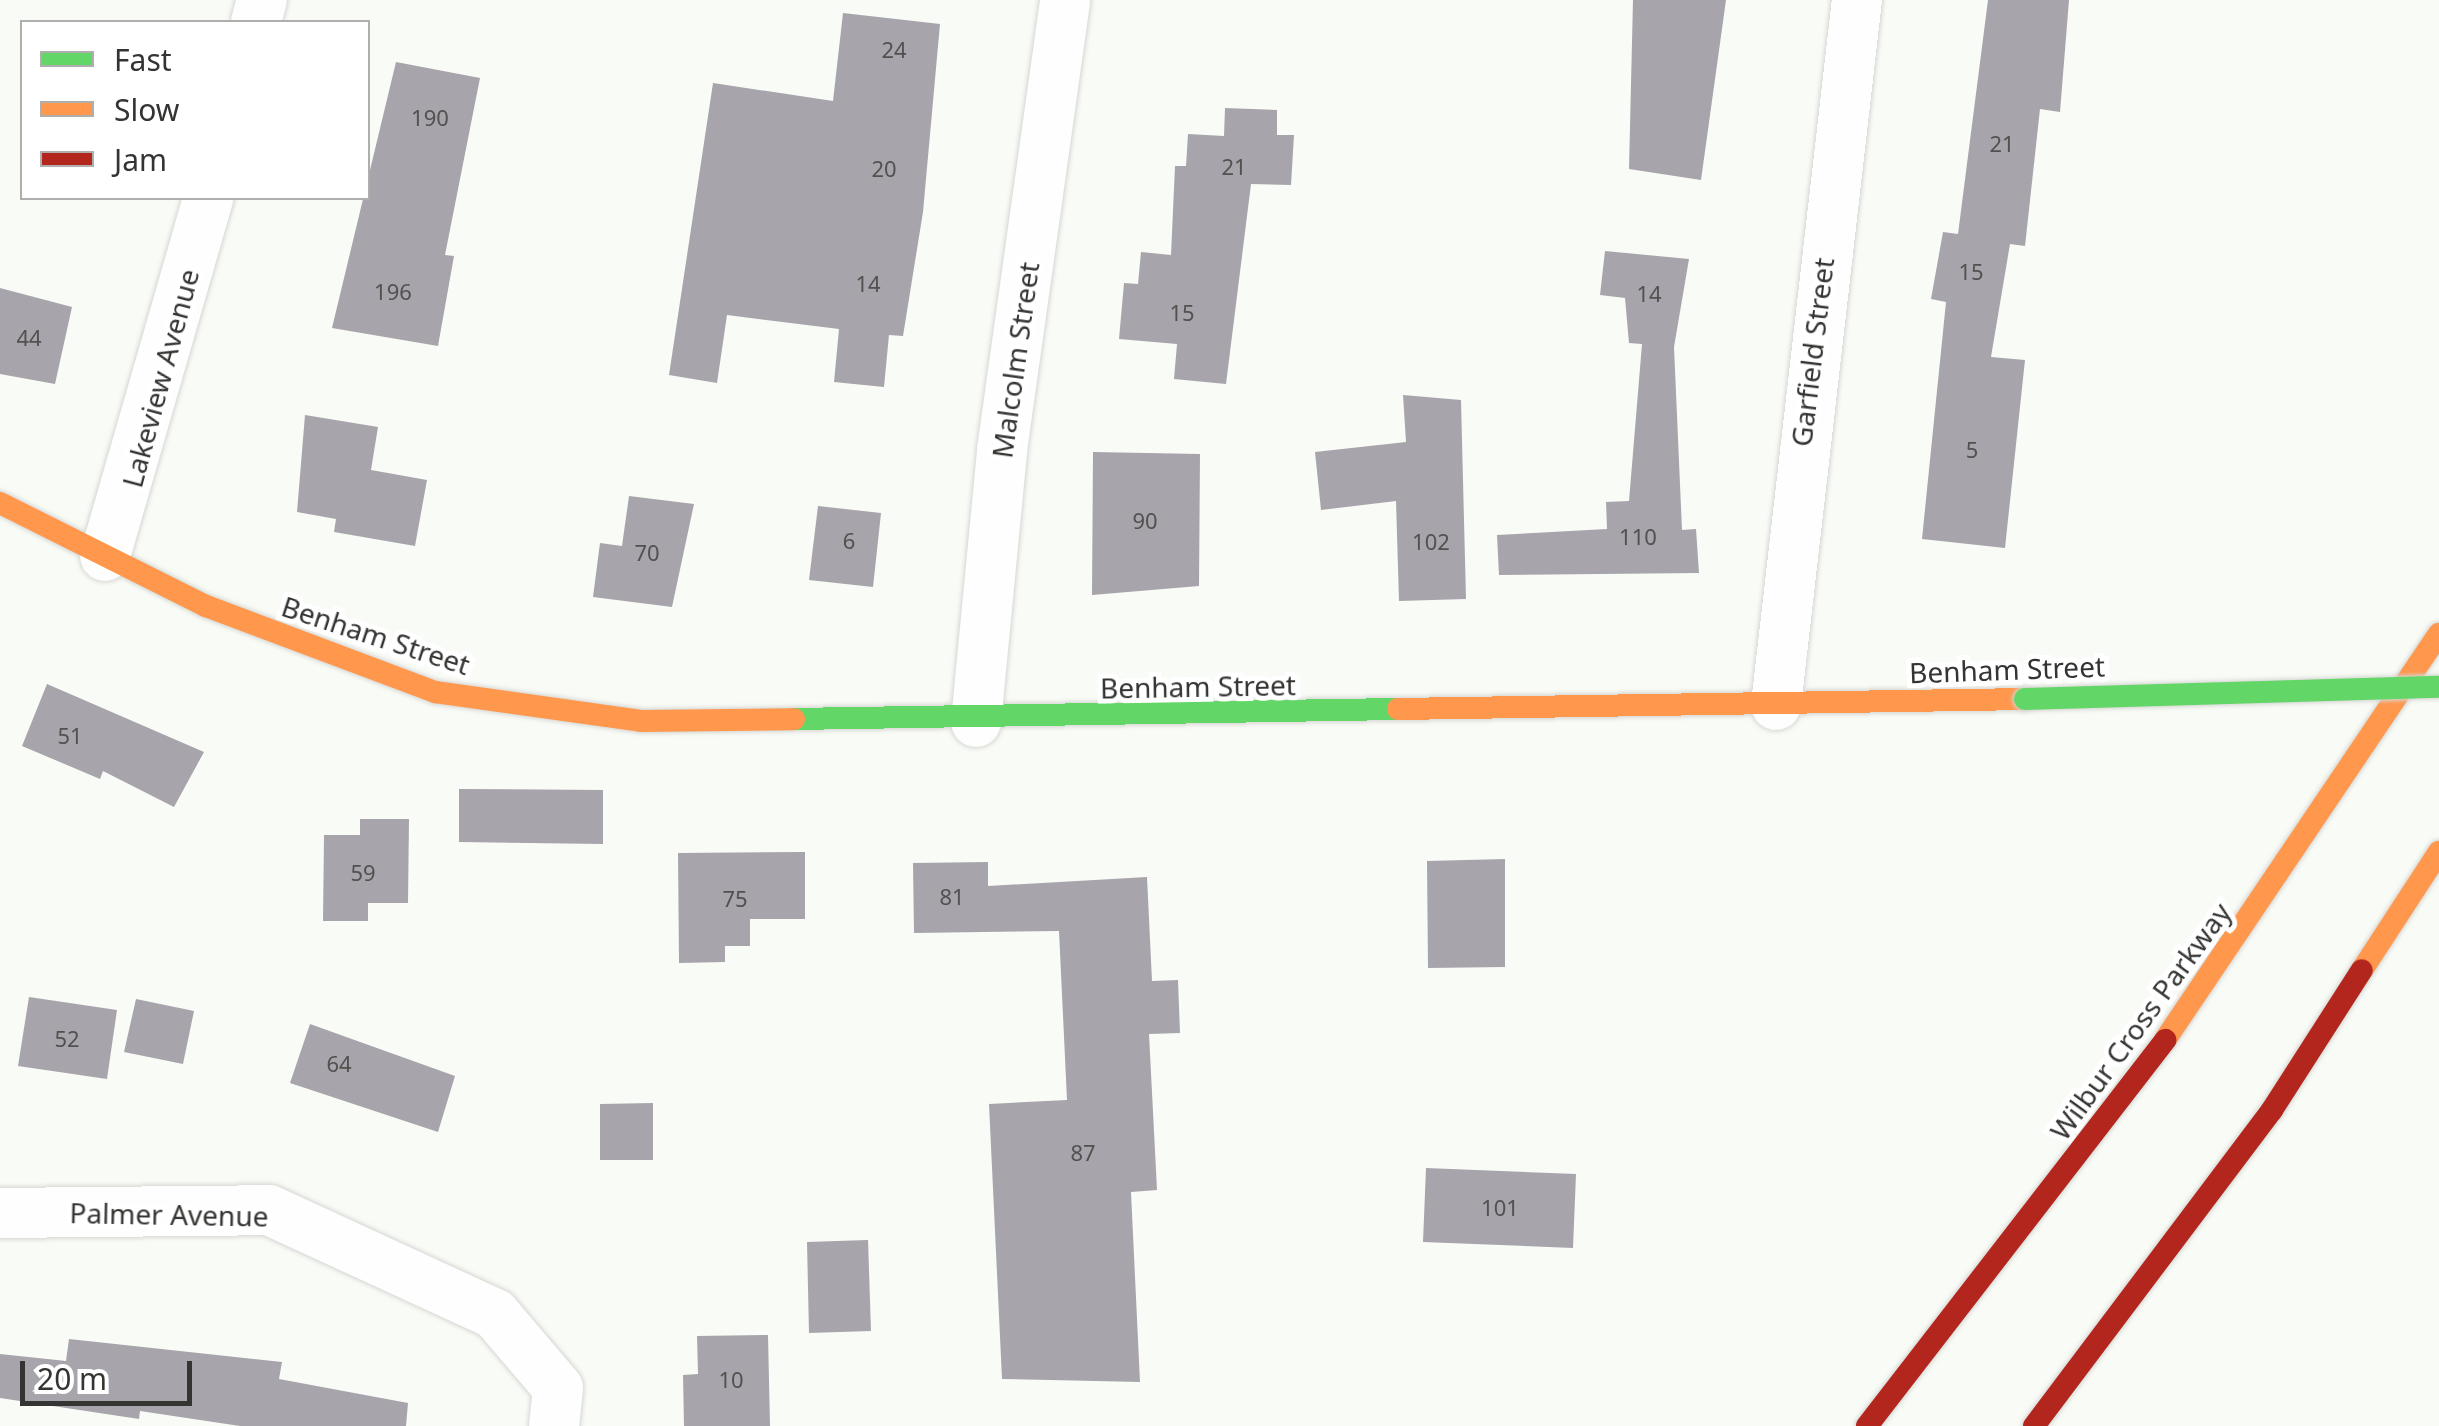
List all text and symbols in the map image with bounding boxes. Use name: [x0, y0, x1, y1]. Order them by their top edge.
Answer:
legend: [20, 20, 370, 200]
house number: 24: [881, 37, 907, 63]
text: Fast: [114, 39, 172, 80]
text: Slow: [114, 89, 179, 130]
house number: 190: [411, 105, 449, 131]
house number: 21: [1989, 131, 2015, 157]
text: Jam: [114, 139, 167, 180]
house number: 21: [1221, 154, 1247, 180]
house number: 20: [871, 156, 897, 182]
street label: Garfield Street: [1784, 256, 1840, 448]
house number: 15: [1958, 259, 1984, 285]
street label: Malcolm Street: [985, 260, 1045, 460]
street label: Lakeview Avenue: [115, 265, 205, 491]
house number: 14: [855, 271, 881, 297]
house number: 196: [374, 279, 412, 305]
house number: 14: [1636, 281, 1662, 307]
house number: 15: [1169, 300, 1195, 326]
house number: 44: [16, 325, 42, 351]
house number: 5: [1966, 437, 1978, 463]
house number: 90: [1132, 508, 1158, 534]
house number: 110: [1619, 524, 1657, 550]
house number: 6: [843, 528, 855, 554]
house number: 102: [1412, 529, 1450, 555]
house number: 70: [634, 540, 660, 566]
street label: Benham Street: [278, 589, 474, 681]
street label: Benham Street: [1909, 649, 2105, 689]
street label: Benham Street: [1100, 667, 1296, 705]
house number: 51: [57, 723, 83, 749]
house number: 59: [350, 860, 376, 886]
house number: 81: [939, 884, 965, 910]
house number: 75: [722, 886, 748, 912]
street label: Wilbur Cross Parkway: [2043, 896, 2237, 1146]
house number: 52: [54, 1026, 80, 1052]
house number: 64: [326, 1051, 352, 1077]
house number: 87: [1070, 1140, 1096, 1166]
street label: Palmer Avenue: [69, 1195, 269, 1233]
house number: 101: [1481, 1195, 1519, 1221]
scale bar: [25, 1341, 198, 1403]
text: 20 m: [37, 1358, 107, 1399]
house number: 10: [718, 1367, 744, 1393]

